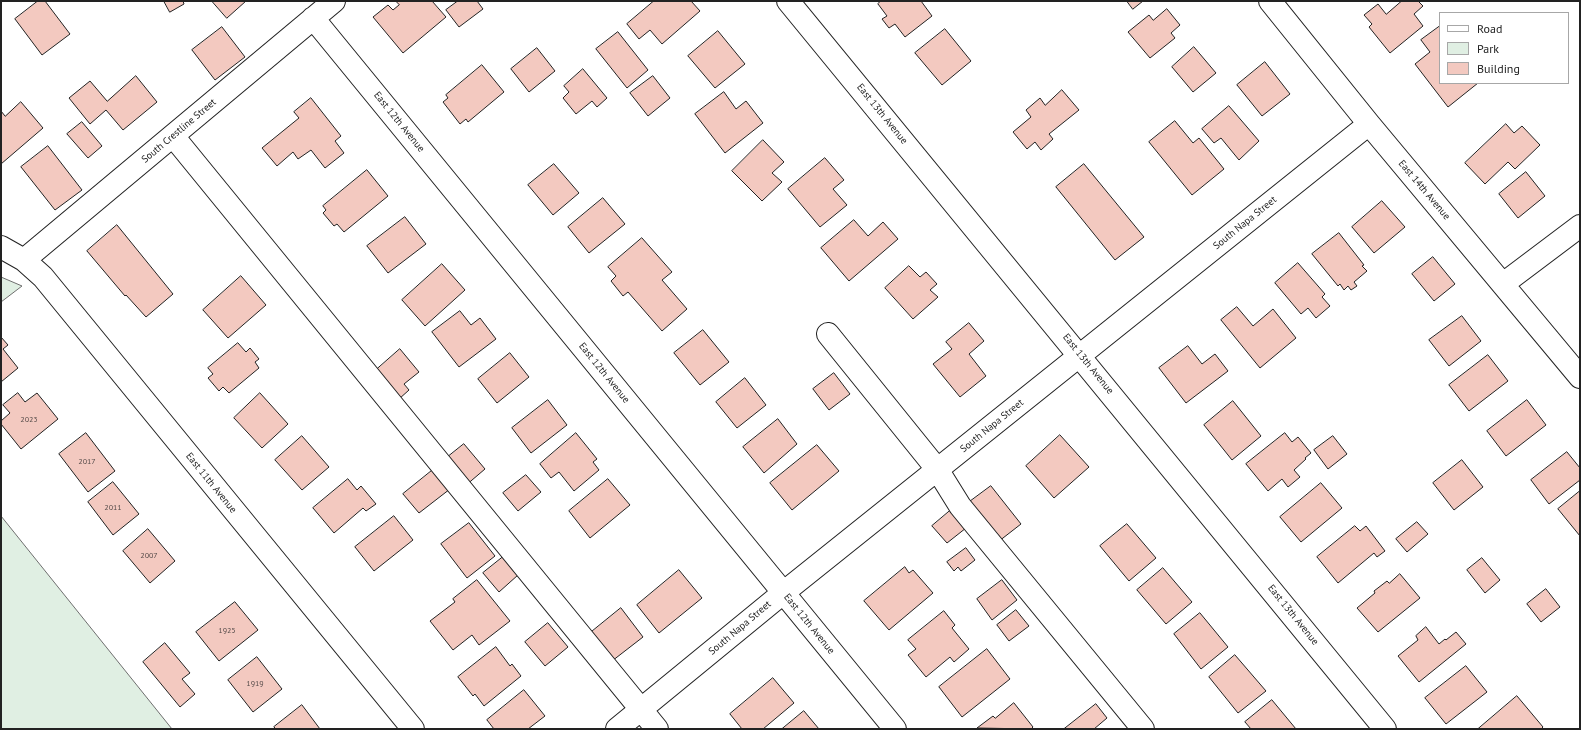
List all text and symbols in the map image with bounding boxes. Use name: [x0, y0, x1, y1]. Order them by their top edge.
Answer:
legend: [1439, 12, 1569, 84]
text: Road: [1477, 21, 1502, 36]
text: Park: [1477, 41, 1499, 56]
text: Building: [1477, 61, 1520, 76]
street label: East 13th Avenue: [854, 81, 910, 147]
street label: East 12th Avenue: [371, 89, 427, 155]
street label: South Crestline Street: [139, 96, 219, 166]
street label: East 14th Avenue: [1396, 158, 1452, 222]
street label: South Napa Street: [1211, 194, 1279, 252]
street label: East 13th Avenue: [1060, 331, 1116, 397]
street label: East 12th Avenue: [576, 340, 632, 406]
street label: South Napa Street: [958, 397, 1026, 455]
house number: 2023: [20, 415, 38, 425]
street label: East 11th Avenue: [183, 450, 239, 516]
house number: 2017: [78, 457, 96, 467]
house number: 2011: [104, 503, 122, 513]
house number: 2007: [140, 551, 158, 561]
street label: East 13th Avenue: [1265, 582, 1321, 648]
street label: East 12th Avenue: [781, 591, 837, 657]
street label: South Napa Street: [706, 598, 774, 658]
house number: 1925: [218, 626, 236, 636]
house number: 1919: [246, 679, 264, 689]

